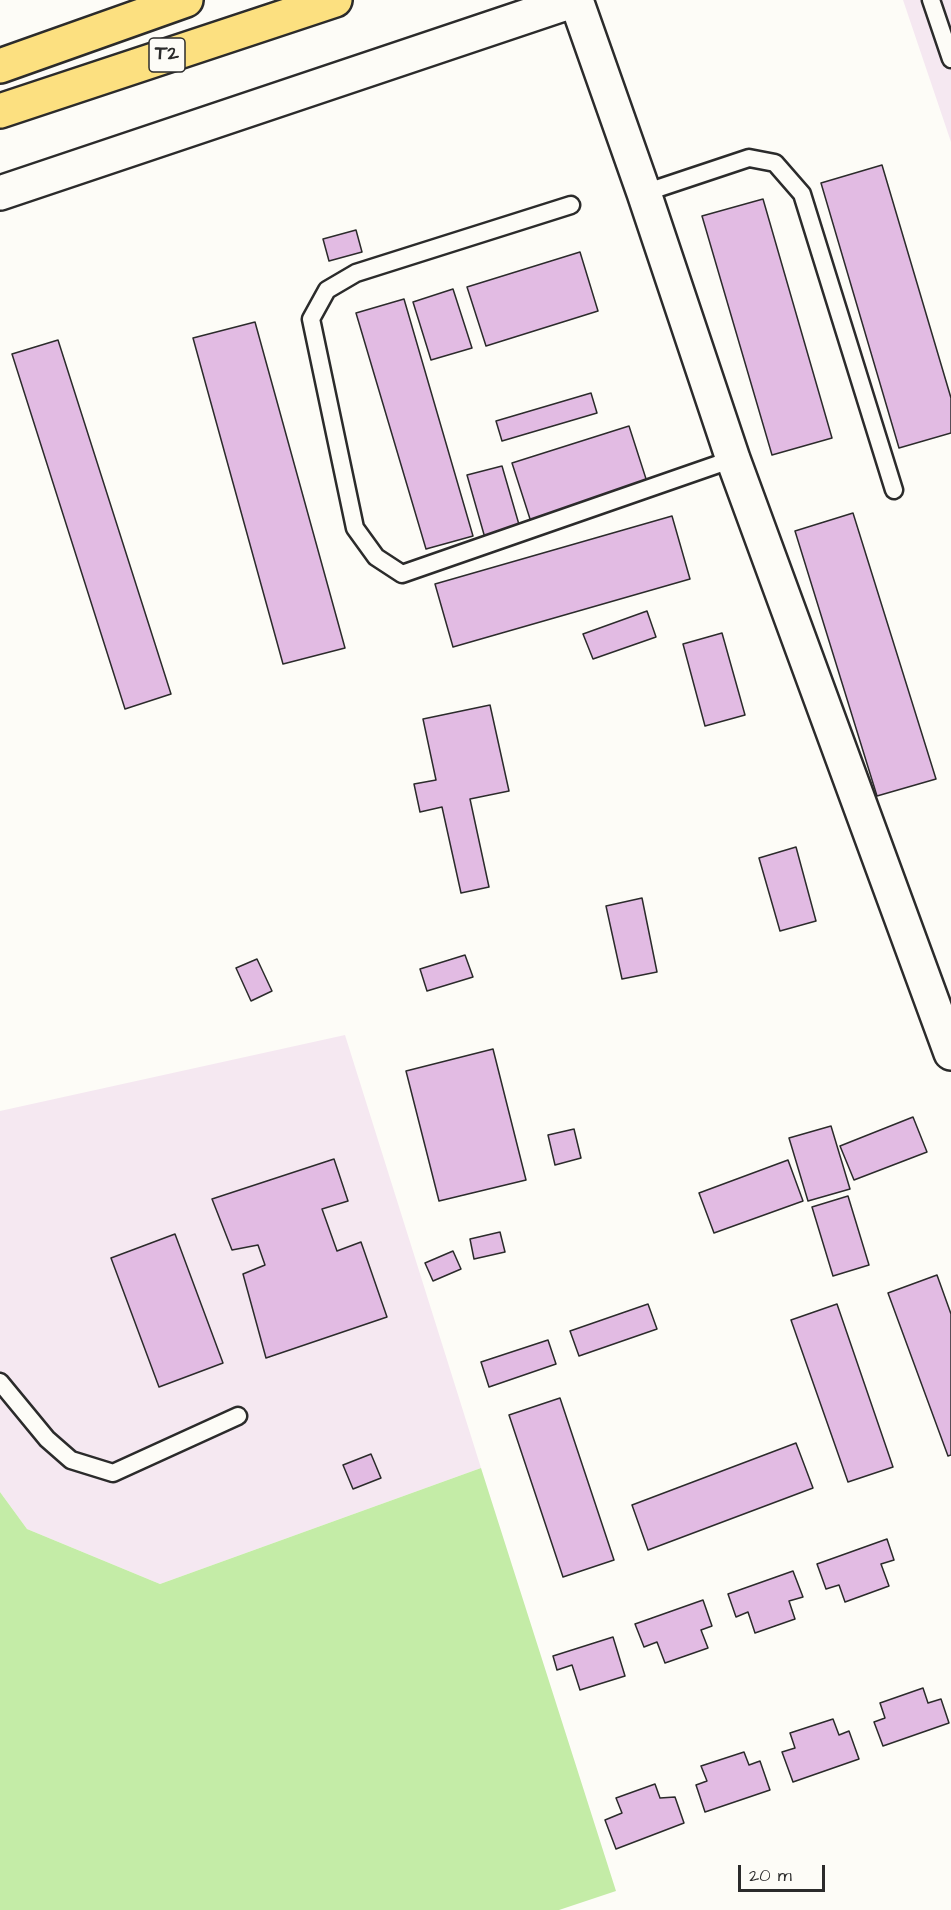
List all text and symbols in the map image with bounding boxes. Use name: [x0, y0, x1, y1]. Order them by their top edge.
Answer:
road number: T2: [149, 38, 185, 72]
scale bar: [741, 1853, 828, 1891]
text: 20 m: [749, 1863, 792, 1888]

